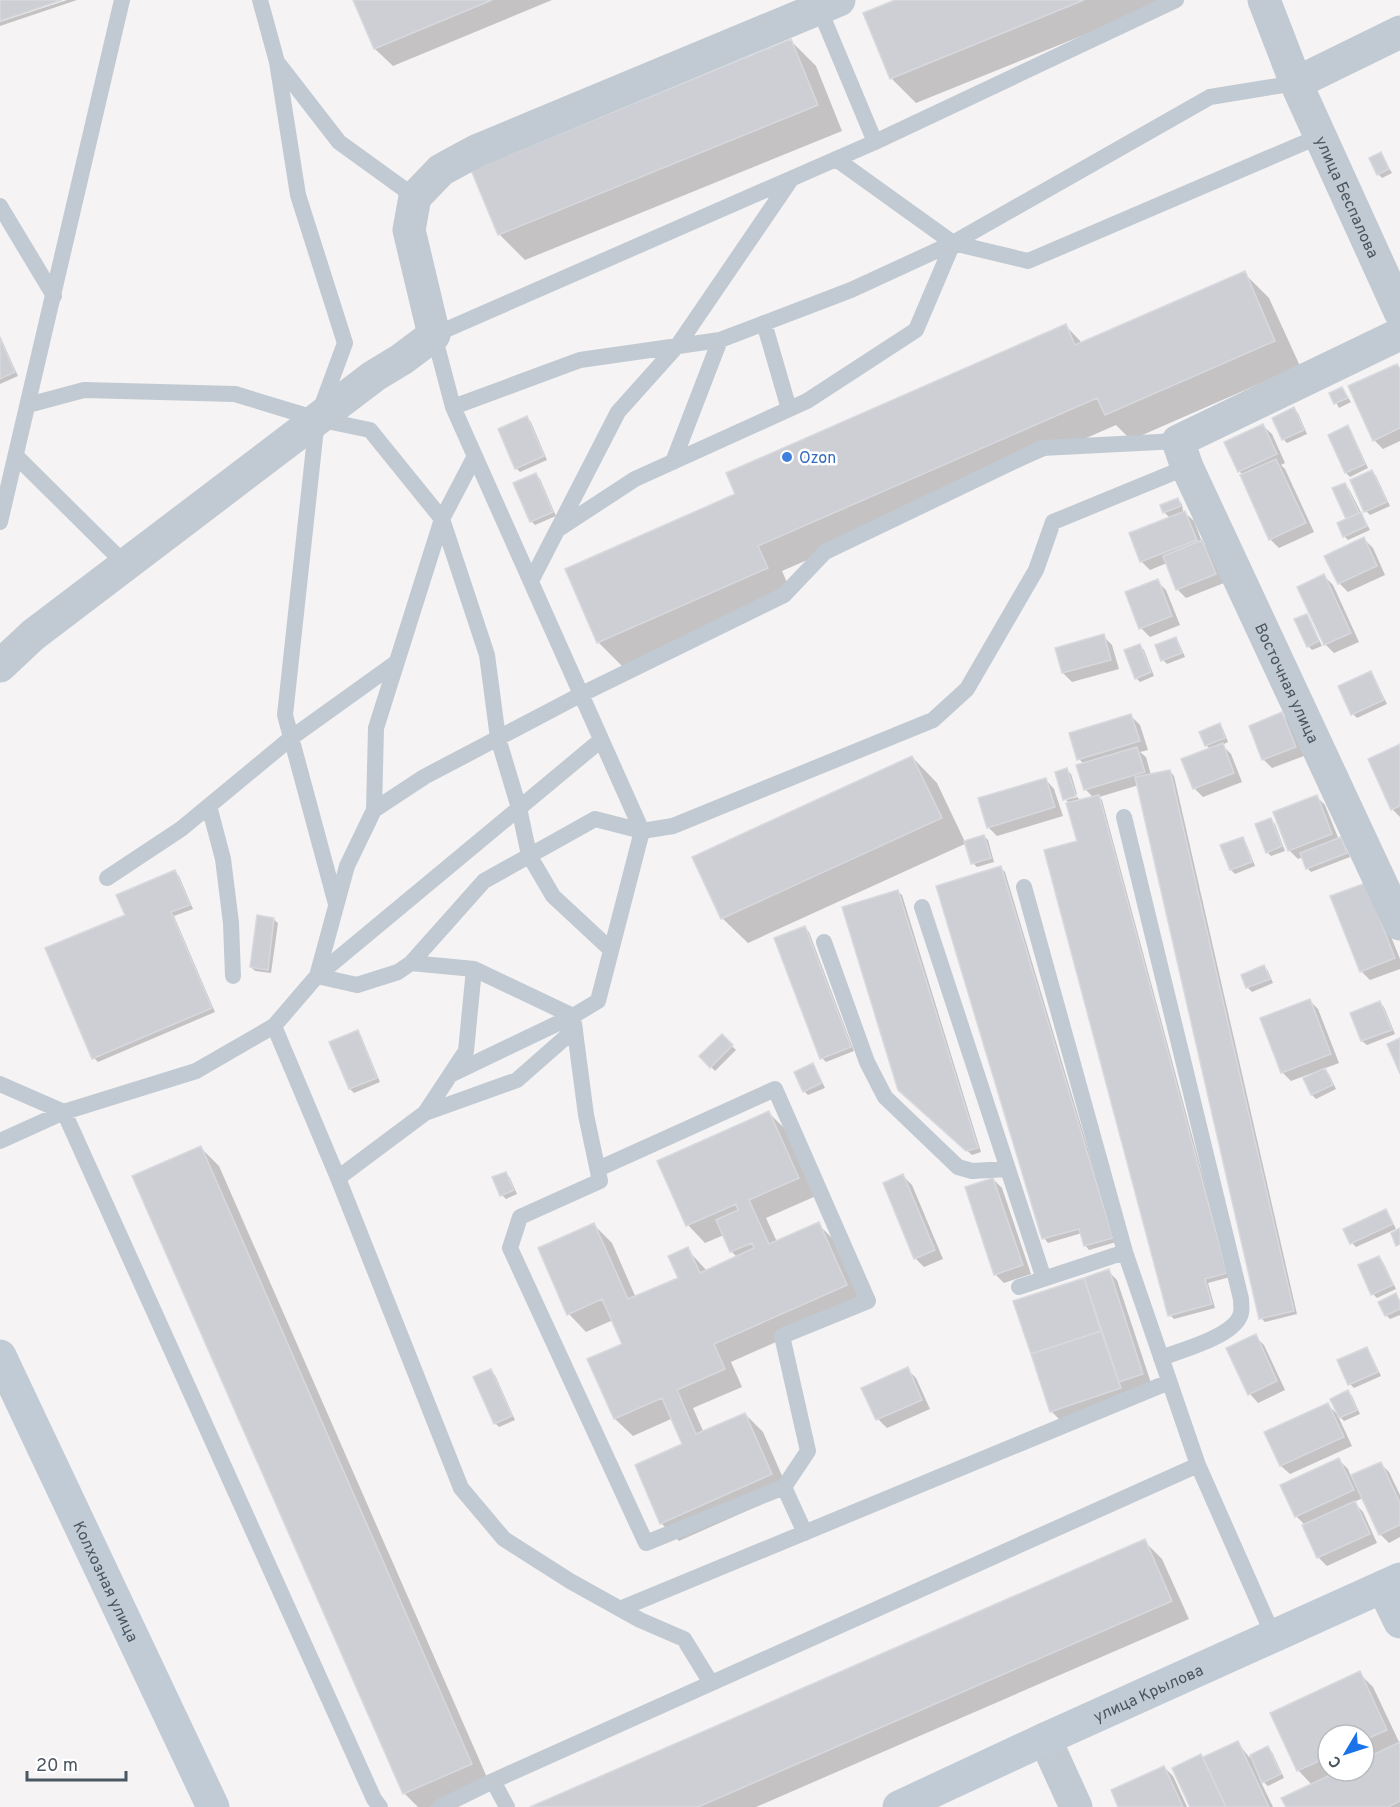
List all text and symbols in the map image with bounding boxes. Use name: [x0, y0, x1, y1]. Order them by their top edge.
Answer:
street label: улица Беспалова: [1310, 134, 1382, 262]
place label: Ozon: [799, 449, 836, 469]
marker: Ozon: [780, 450, 794, 464]
street label: Восточная улица: [1249, 620, 1322, 747]
street label: Колхозная улица: [67, 1518, 142, 1646]
street label: улица Крылова: [1091, 1661, 1207, 1728]
north arrow: [1316, 1723, 1376, 1783]
scale bar: [27, 1744, 126, 1782]
text: С: [1325, 1751, 1347, 1771]
text: 20 m: [36, 1755, 78, 1778]

